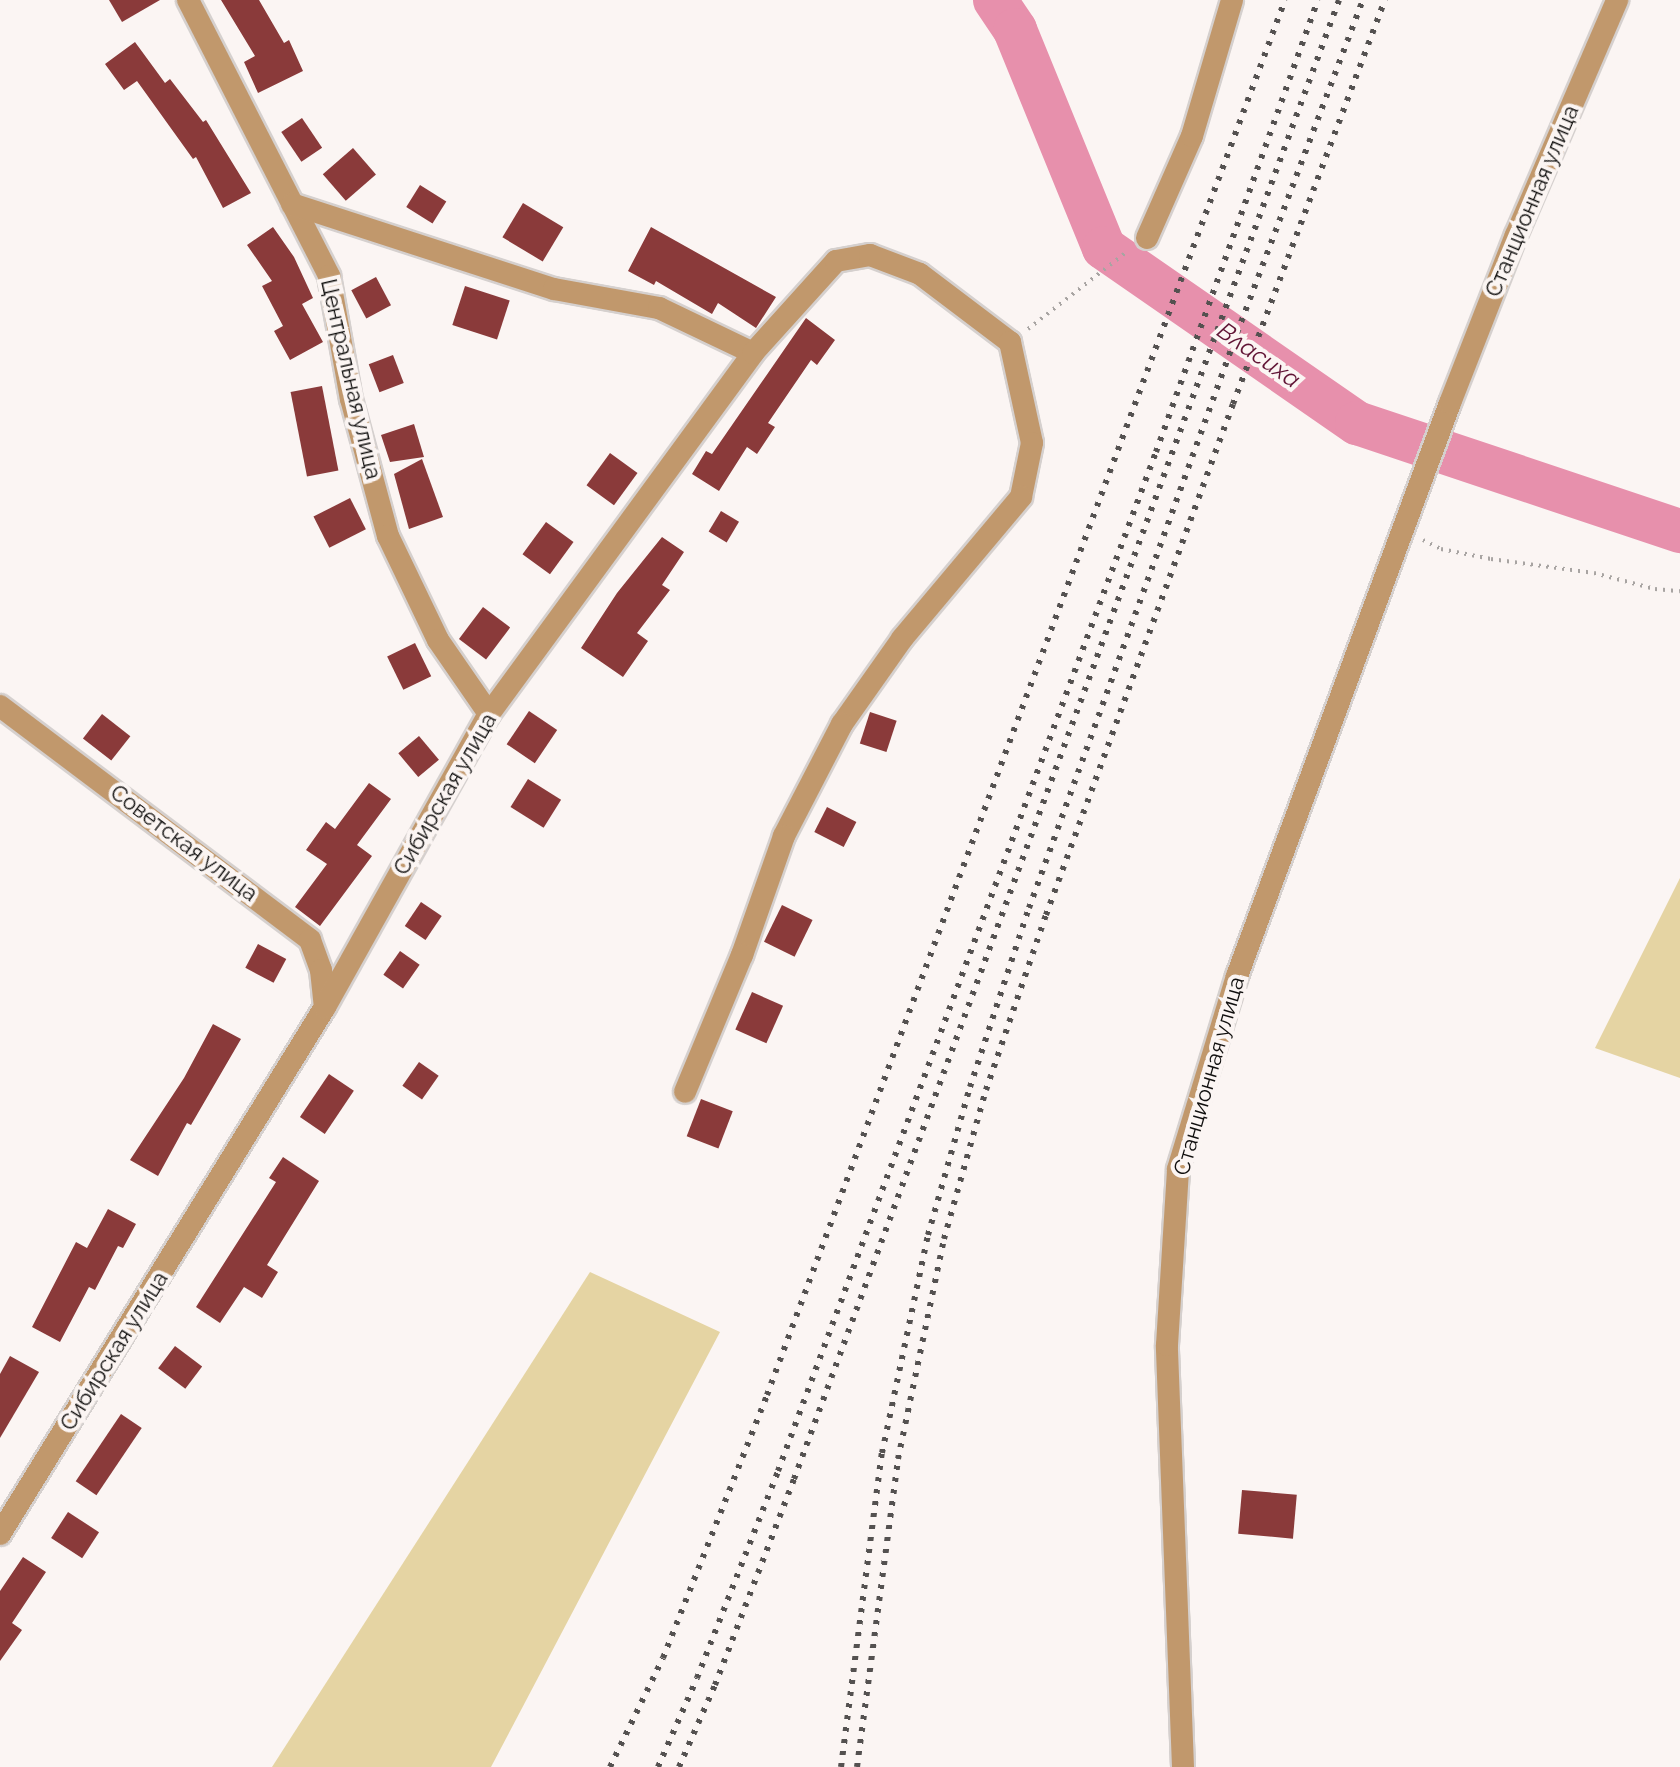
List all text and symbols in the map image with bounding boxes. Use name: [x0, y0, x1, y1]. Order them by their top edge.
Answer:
street label: Станционная улица: [1480, 101, 1584, 301]
street label: Центральная улица: [315, 276, 387, 482]
water label: Власиха: [1212, 316, 1306, 394]
street label: Сибирская улица: [388, 708, 502, 880]
street label: Советская улица: [105, 779, 263, 907]
street label: Станционная улица: [1168, 973, 1250, 1179]
street label: Сибирская улица: [54, 1266, 174, 1436]

